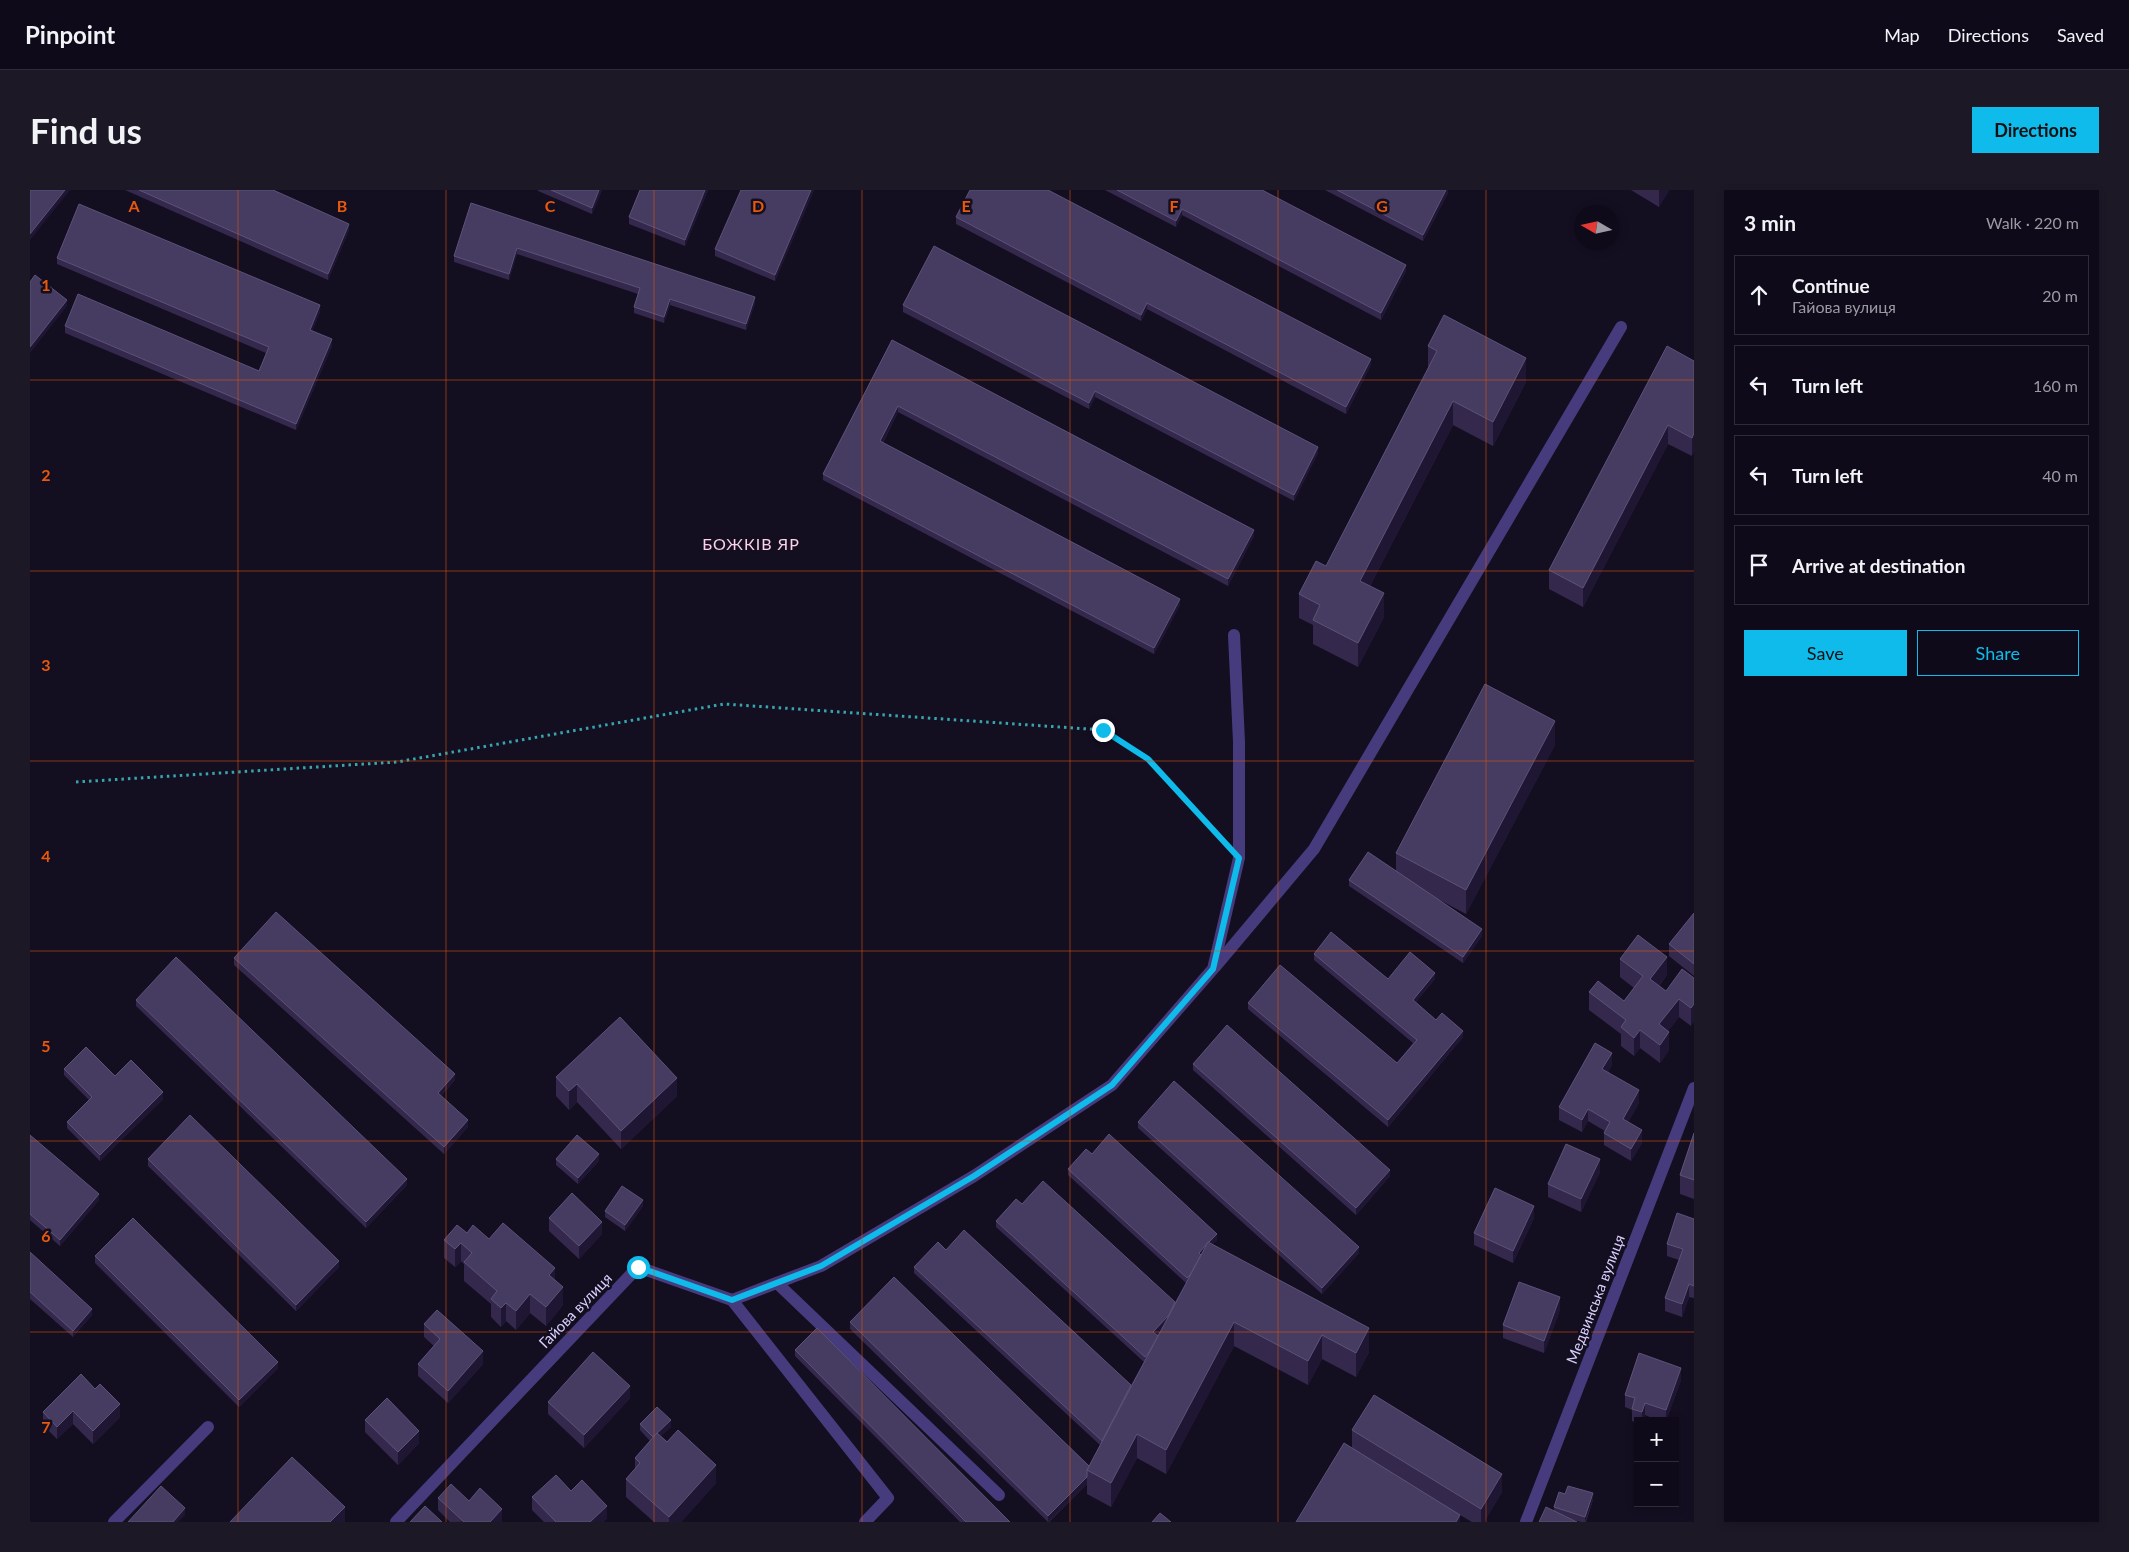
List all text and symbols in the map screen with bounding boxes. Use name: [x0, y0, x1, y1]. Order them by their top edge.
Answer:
text: Pinpoint: [25, 20, 115, 49]
text: Map: [1884, 24, 1920, 46]
text: Directions: [1948, 24, 2029, 46]
text: Saved: [2057, 24, 2104, 46]
button: Directions: [1972, 107, 2099, 153]
text: Find us: [30, 109, 142, 151]
text: A: [127, 196, 140, 215]
text: B: [337, 196, 347, 215]
text: C: [545, 196, 556, 215]
text: D: [752, 196, 764, 215]
text: E: [961, 196, 971, 215]
text: F: [1169, 196, 1179, 215]
text: G: [1376, 196, 1388, 215]
north arrow: [1574, 205, 1619, 250]
text: 3 min: [1744, 210, 1796, 235]
text: Walk · 220 m: [1986, 213, 2079, 232]
text: Continue: [1792, 274, 1870, 297]
text: 1: [41, 275, 51, 294]
icon: ahead: [1745, 281, 1773, 309]
text: 20 m: [2042, 286, 2078, 305]
text: Гайова вулиця: [1792, 297, 1896, 316]
icon: left: [1745, 371, 1773, 399]
text: Turn left: [1792, 374, 1863, 397]
text: 160 m: [2033, 376, 2078, 395]
icon: left: [1745, 461, 1773, 489]
text: Turn left: [1792, 464, 1863, 487]
text: 2: [41, 465, 51, 484]
text: 40 m: [2042, 466, 2078, 485]
district label: БОЖКІВ ЯР: [702, 534, 800, 553]
icon: arrive: [1745, 551, 1773, 579]
text: Arrive at destination: [1792, 554, 1965, 577]
button: Save: [1744, 630, 1907, 676]
button: Share: [1917, 630, 2079, 676]
text: 3: [41, 655, 51, 674]
route end: [1092, 719, 1115, 742]
text: 4: [41, 846, 51, 865]
text: 5: [41, 1036, 51, 1055]
text: 6: [41, 1226, 51, 1245]
street label: Медвинська вулиця: [1562, 1232, 1628, 1366]
route start: [627, 1256, 650, 1279]
street label: Гайова вулиця: [535, 1269, 615, 1351]
text: 7: [41, 1417, 51, 1436]
map controls: [1634, 1417, 1679, 1507]
button: +: [1634, 1417, 1679, 1462]
button: −: [1634, 1462, 1679, 1507]

